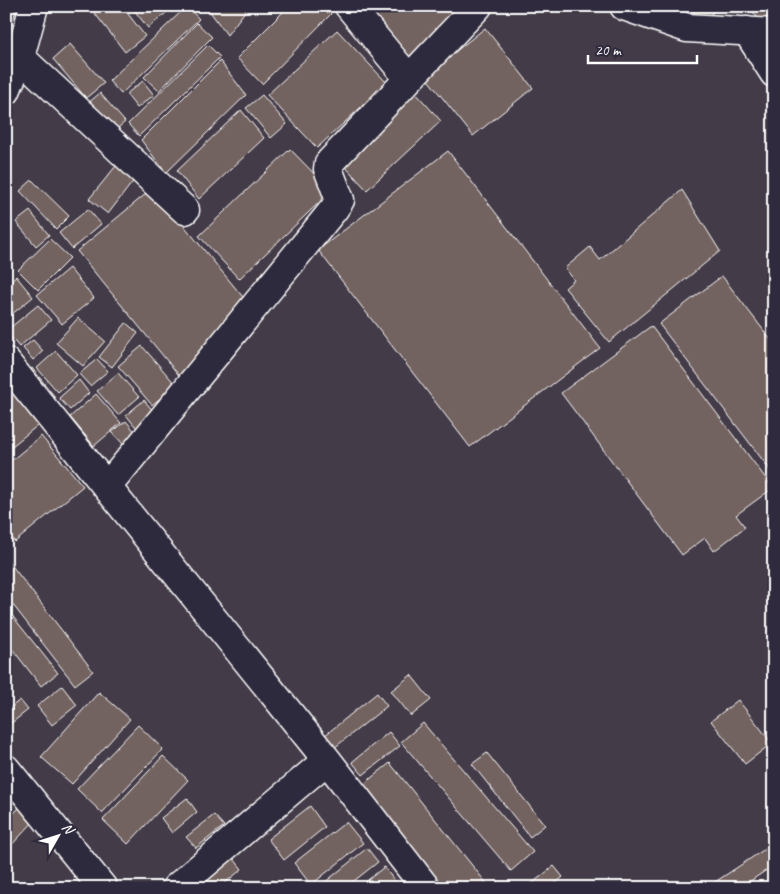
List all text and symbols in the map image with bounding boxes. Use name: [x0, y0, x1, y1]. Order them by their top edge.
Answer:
scale bar: [588, 32, 696, 64]
text: 20 m: [595, 41, 622, 60]
north arrow: [32, 812, 82, 862]
text: N: [58, 819, 79, 839]

